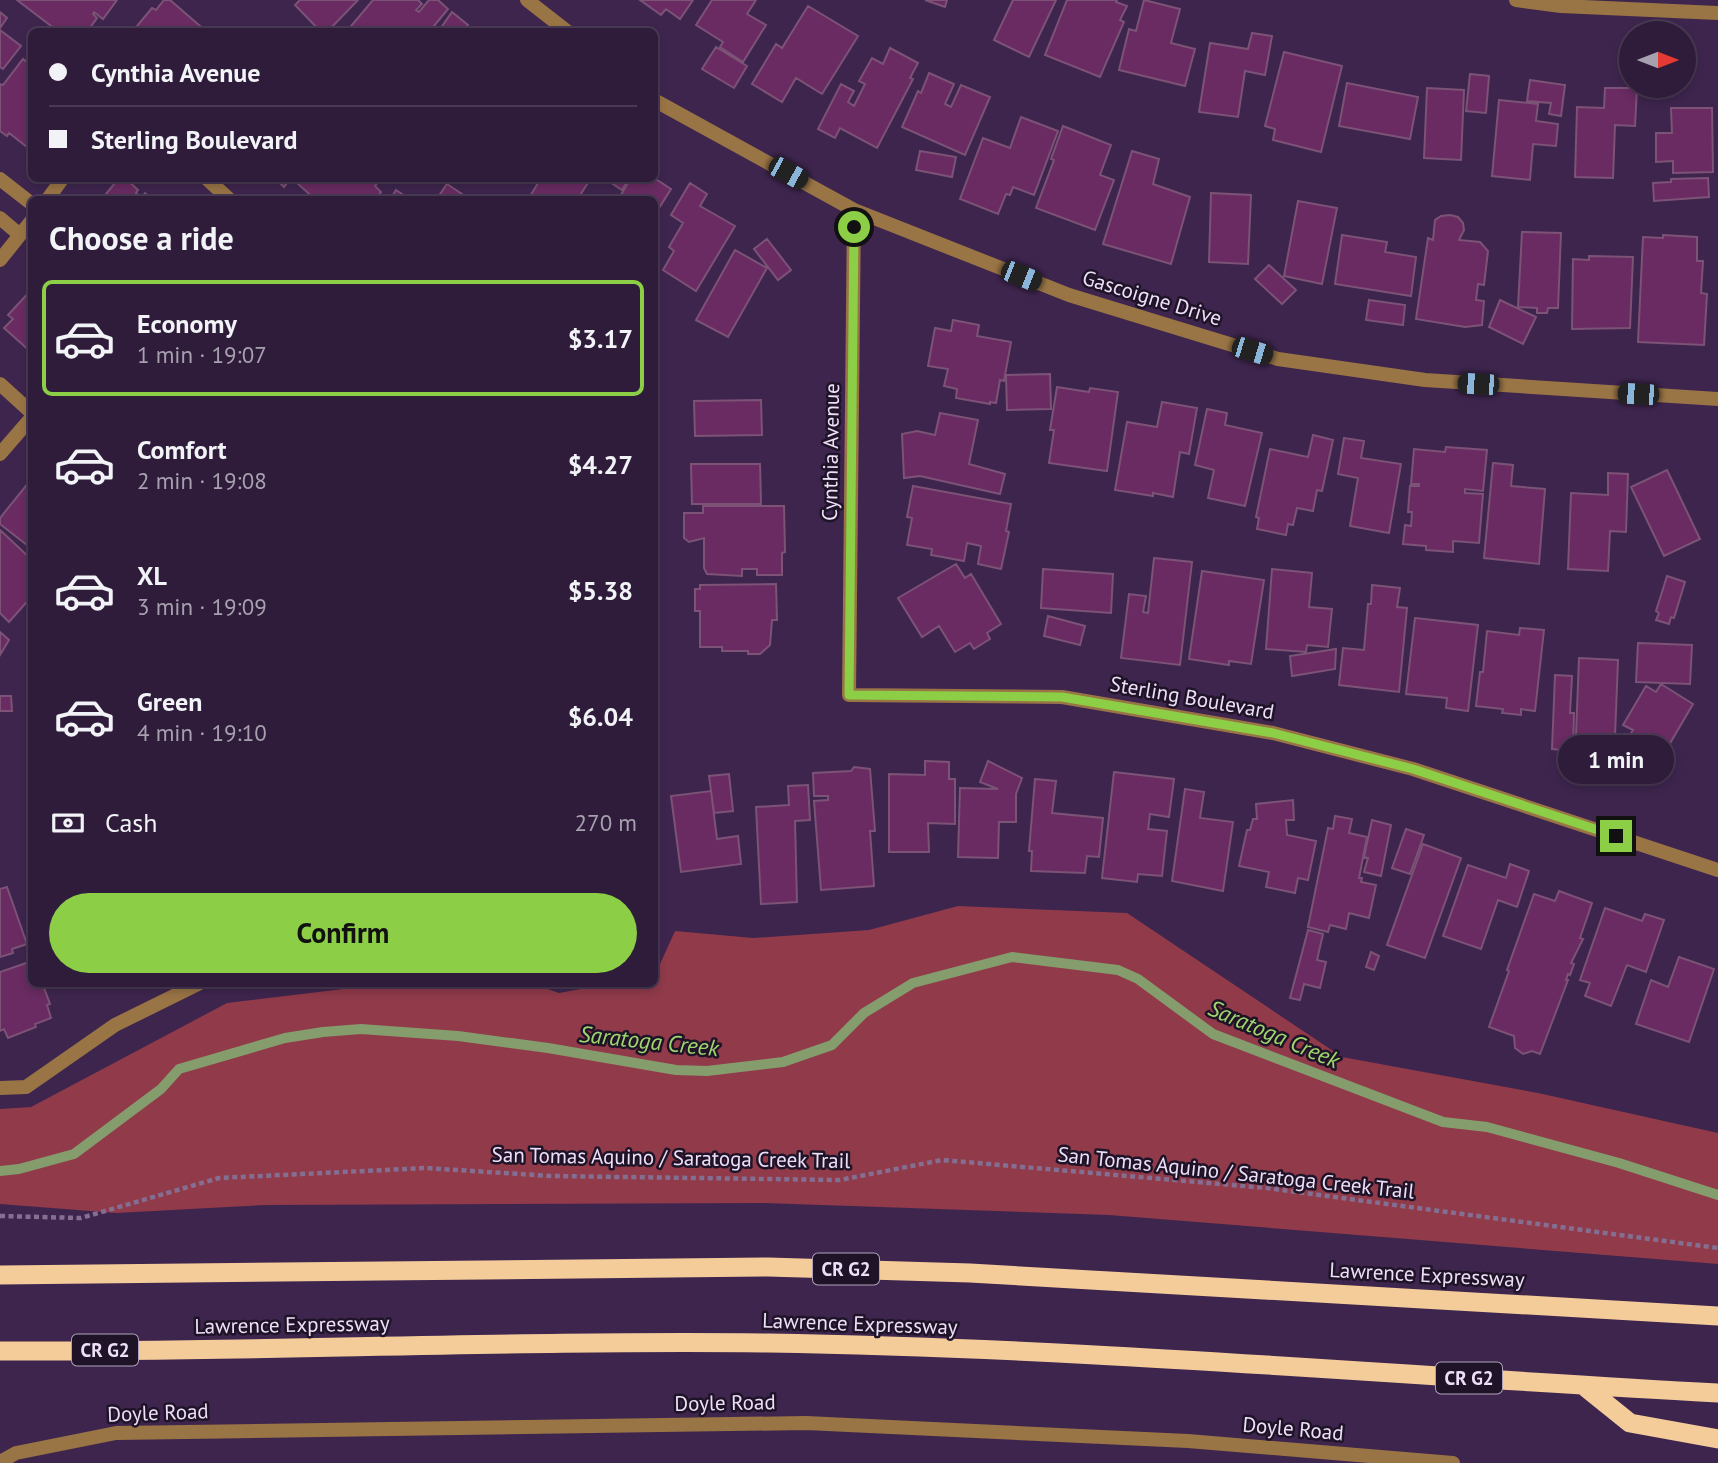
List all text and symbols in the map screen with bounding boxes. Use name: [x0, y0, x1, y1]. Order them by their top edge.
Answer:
north arrow: [1619, 21, 1696, 98]
map controls: [1619, 21, 1696, 98]
text: Cynthia Avenue: [91, 56, 261, 89]
text: Sterling Boulevard: [91, 123, 298, 156]
car: [765, 154, 812, 192]
route start: [838, 211, 870, 243]
text: Choose a ride: [49, 217, 234, 259]
car: [998, 258, 1045, 294]
street label: Gascoigne Drive: [1079, 264, 1225, 331]
icon: car: [53, 307, 116, 370]
text: Economy: [137, 307, 237, 340]
text: $3.17: [568, 322, 633, 355]
car: [1229, 335, 1276, 367]
text: 1 min · 19:07: [137, 340, 267, 369]
car: [1457, 372, 1500, 396]
car: [1617, 382, 1660, 406]
street label: Cynthia Avenue: [816, 383, 845, 521]
icon: car: [53, 433, 116, 496]
text: Comfort: [137, 433, 227, 466]
text: $4.27: [568, 448, 633, 481]
text: 2 min · 19:08: [137, 466, 267, 495]
icon: car: [53, 559, 116, 622]
text: XL: [137, 559, 167, 592]
text: $5.38: [568, 574, 633, 607]
text: 3 min · 19:09: [137, 592, 267, 621]
street label: Sterling Boulevard: [1108, 670, 1276, 725]
icon: car: [53, 685, 116, 748]
text: Green: [137, 685, 202, 718]
text: $6.04: [568, 700, 633, 733]
text: 4 min · 19:10: [137, 718, 267, 747]
callout: 1 min: [1558, 734, 1674, 784]
text: 1 min: [1588, 745, 1644, 774]
icon: cash: [49, 804, 87, 842]
text: Cash: [105, 806, 157, 839]
text: 270 m: [575, 808, 637, 837]
route end: [1600, 820, 1632, 852]
button: Confirm: [49, 893, 637, 973]
water label: Saratoga Creek: [1204, 993, 1346, 1075]
water label: Saratoga Creek: [578, 1019, 722, 1062]
street label: San Tomas Aquino / Saratoga Creek Trail: [1056, 1140, 1416, 1205]
street label: San Tomas Aquino / Saratoga Creek Trail: [491, 1141, 851, 1174]
road number: CR G2: [813, 1254, 879, 1284]
street label: Lawrence Expressway: [1329, 1256, 1526, 1293]
street label: Lawrence Expressway: [762, 1307, 958, 1340]
street label: Lawrence Expressway: [194, 1309, 390, 1340]
road number: CR G2: [72, 1334, 138, 1366]
road number: CR G2: [1436, 1362, 1502, 1394]
street label: Doyle Road: [674, 1388, 776, 1417]
street label: Doyle Road: [107, 1397, 209, 1428]
street label: Doyle Road: [1241, 1411, 1345, 1446]

